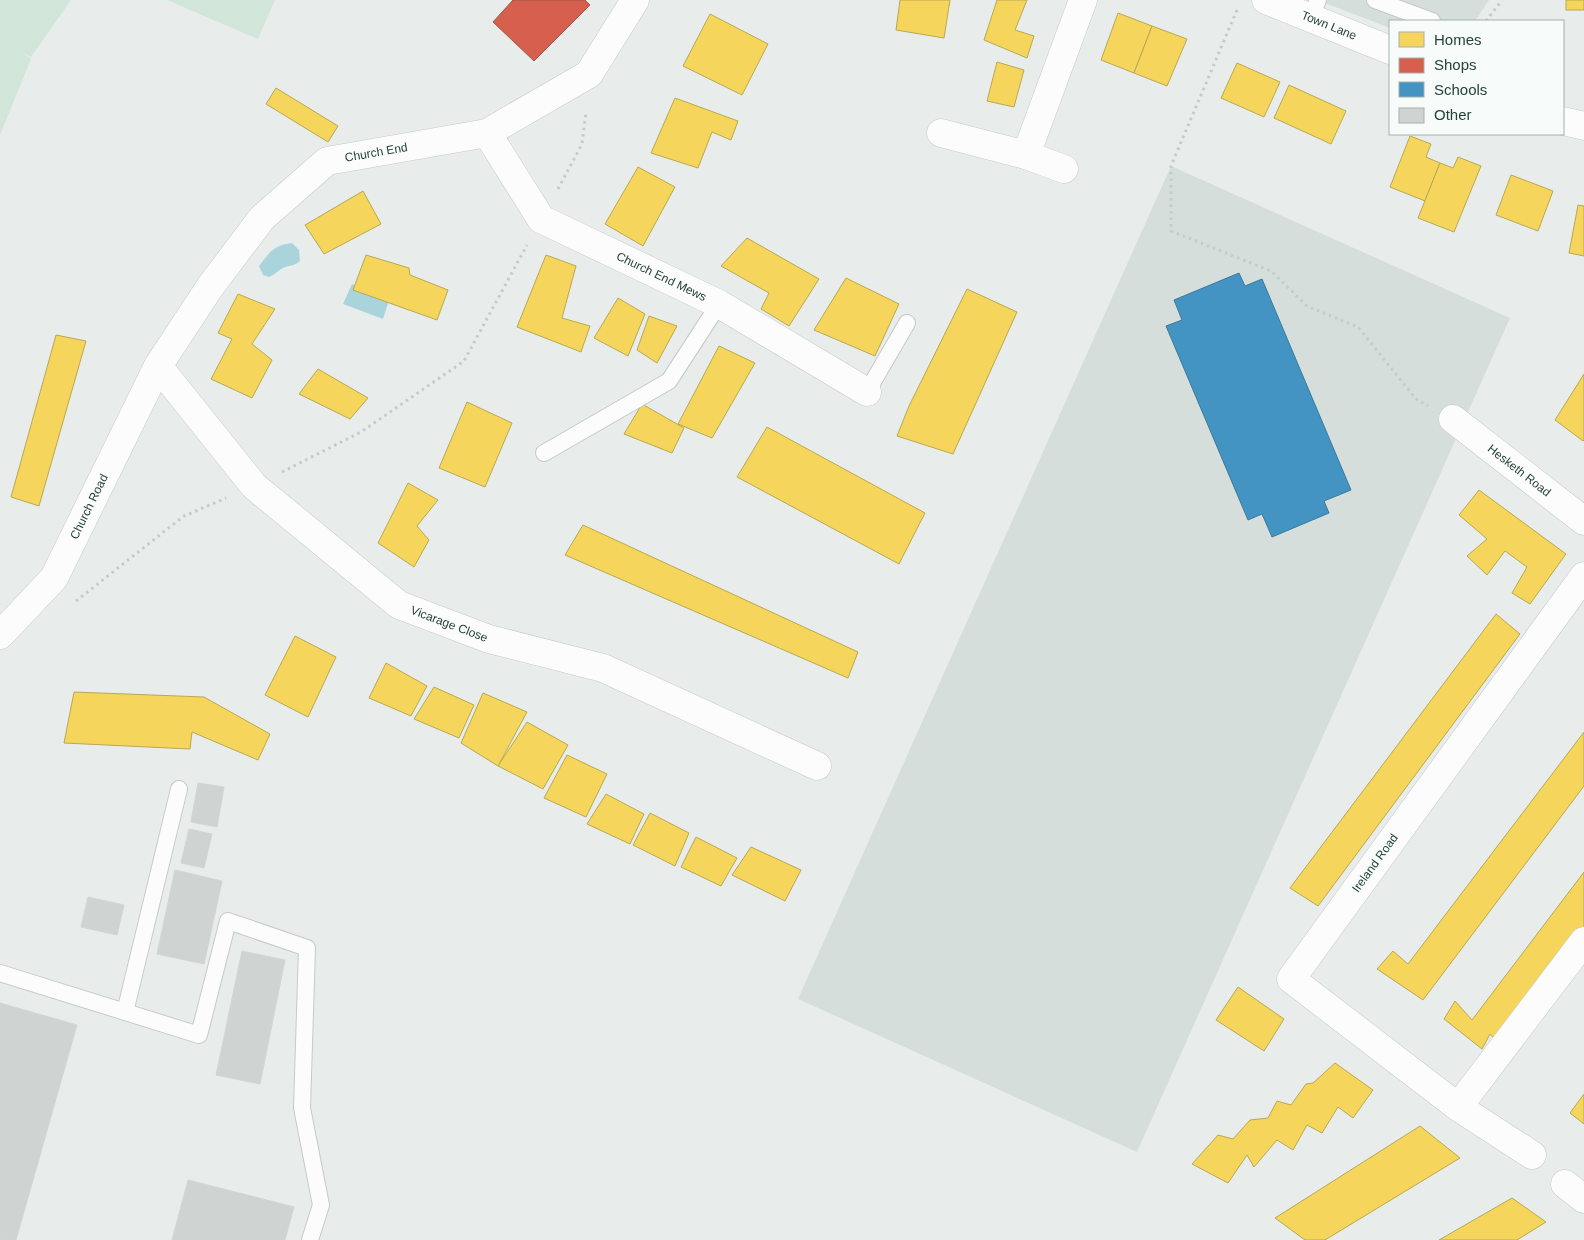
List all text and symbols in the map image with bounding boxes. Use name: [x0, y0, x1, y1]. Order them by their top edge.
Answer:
street label: Town Lane: [1299, 8, 1359, 43]
legend: [1389, 20, 1564, 135]
text: Homes: [1434, 31, 1482, 48]
text: Shops: [1434, 56, 1477, 73]
text: Schools: [1434, 81, 1487, 98]
text: Other: [1434, 106, 1472, 123]
street label: Church End: [344, 140, 409, 165]
street label: Church End Mews: [614, 249, 709, 304]
street label: Hesketh Road: [1485, 442, 1554, 500]
street label: Church Road: [67, 472, 111, 542]
street label: Vicarage Close: [409, 603, 490, 645]
street label: Ireland Road: [1349, 831, 1401, 895]

